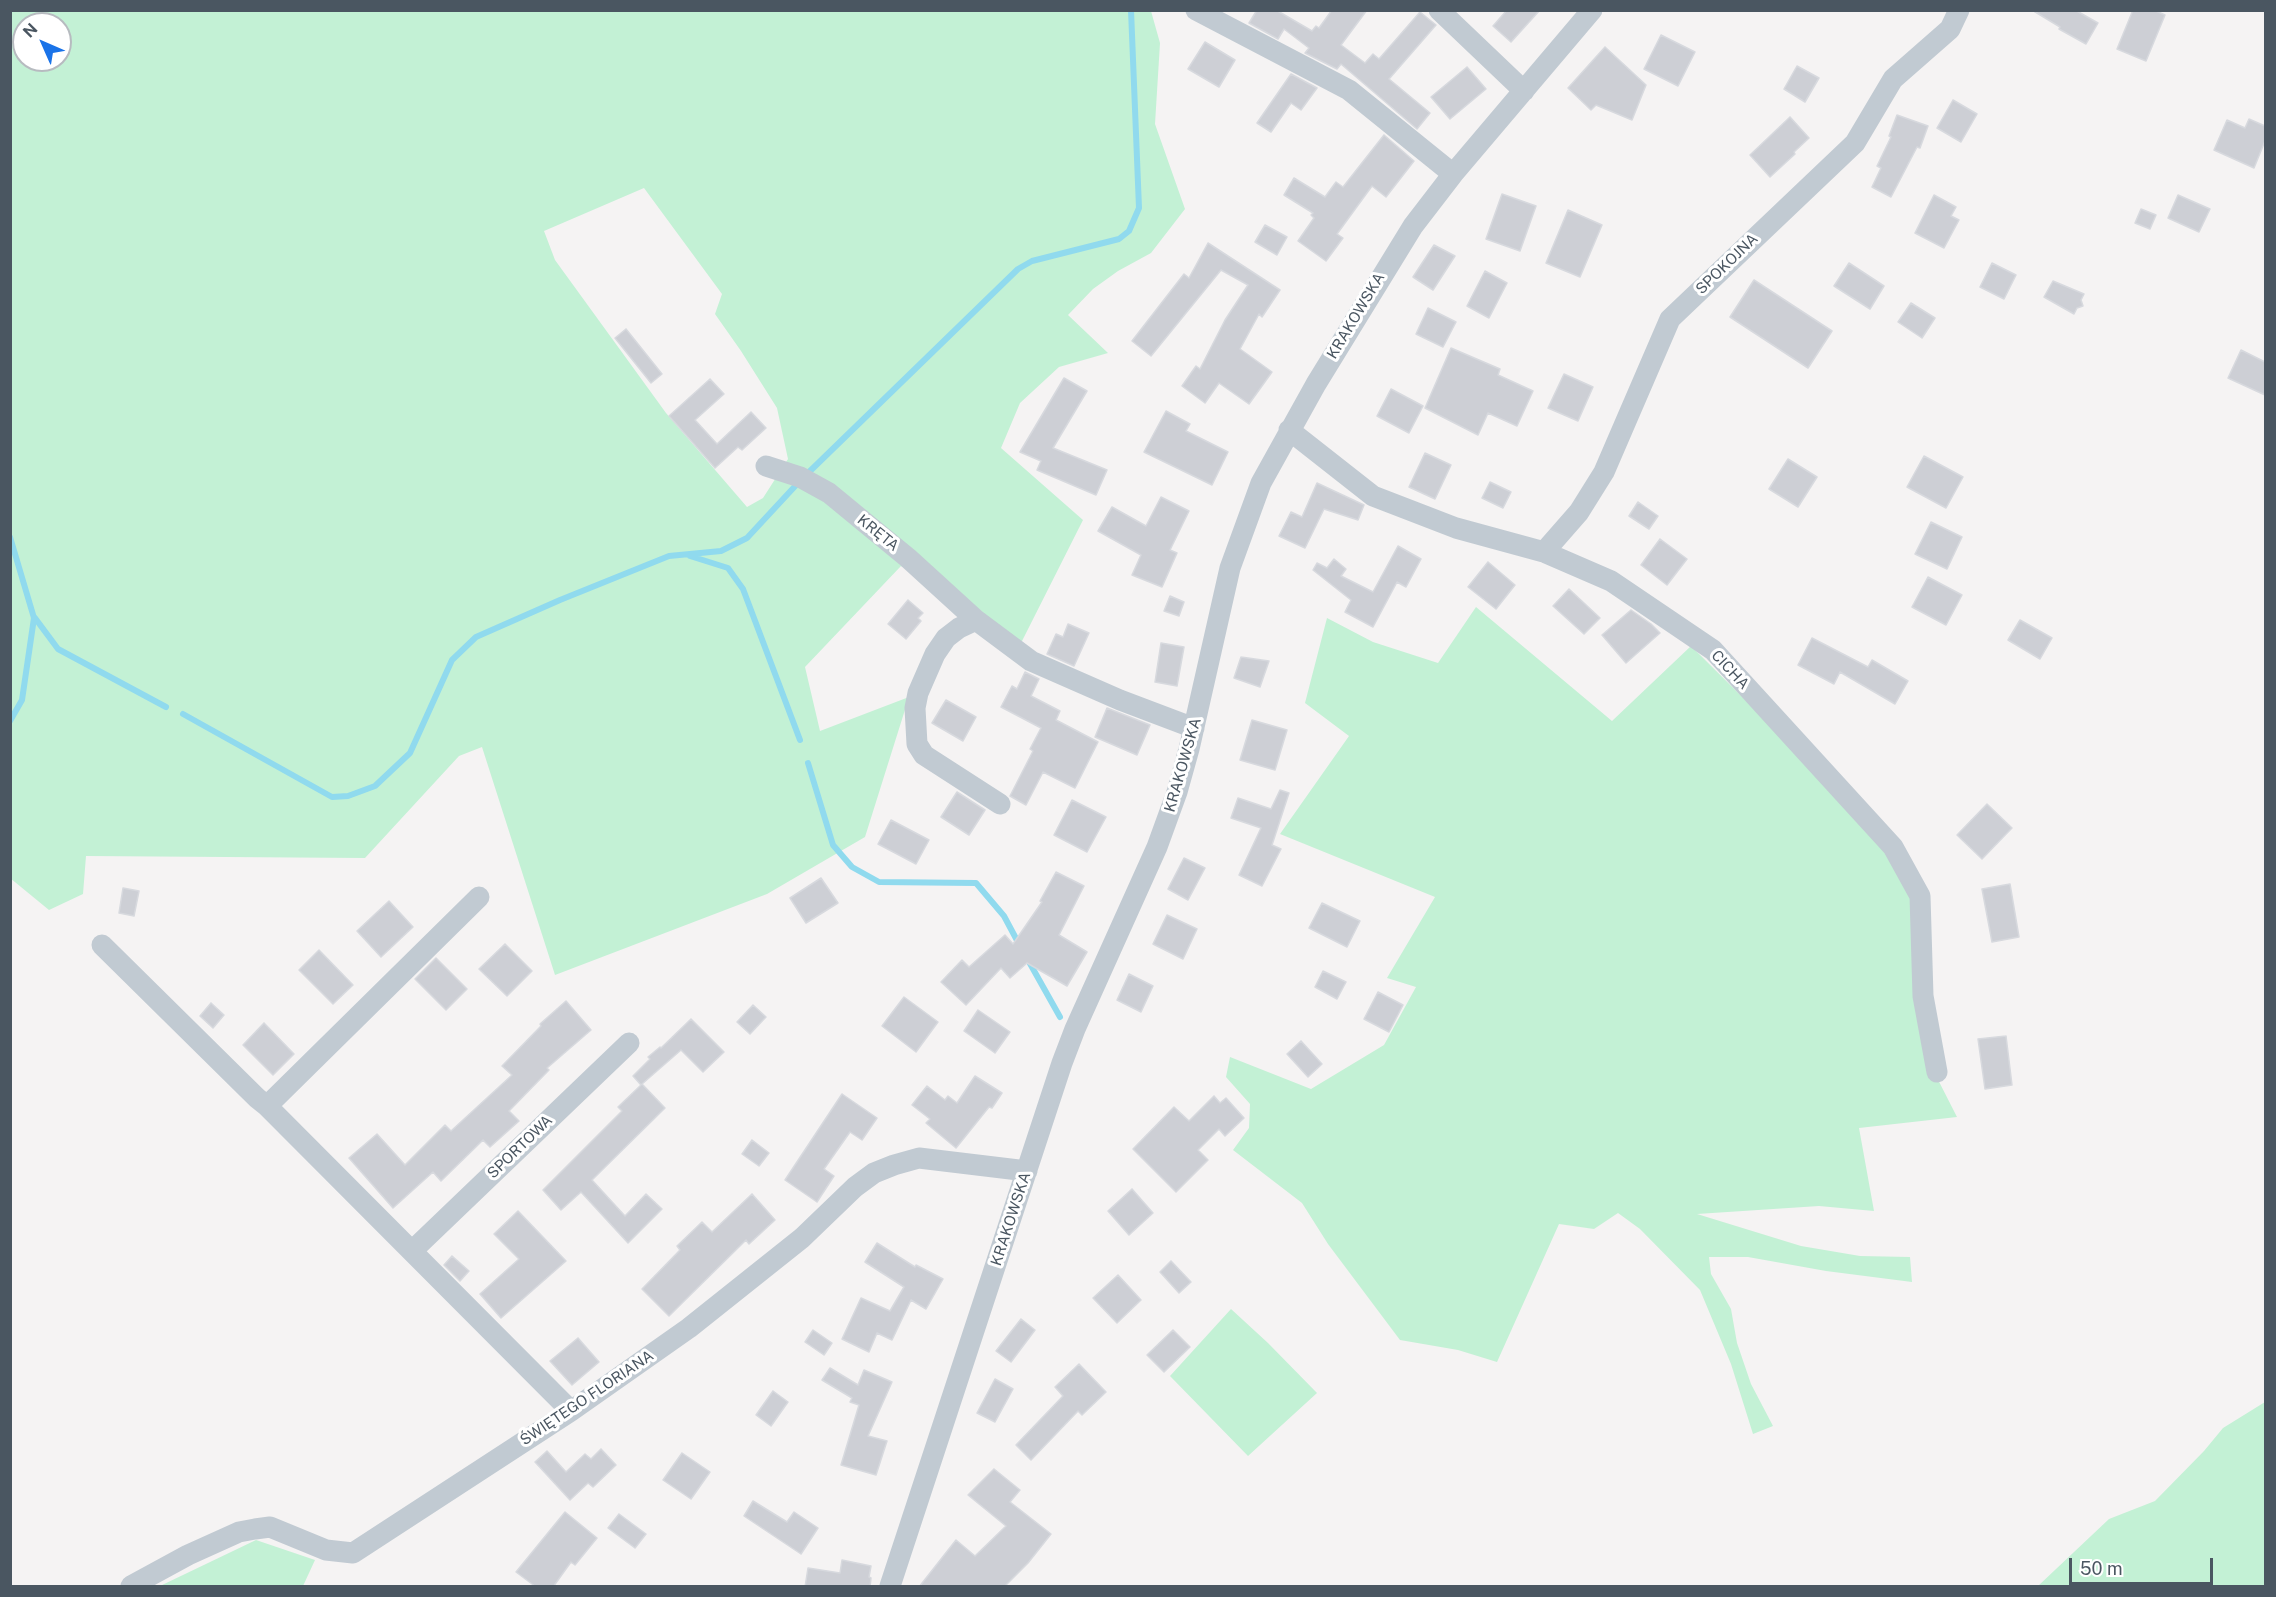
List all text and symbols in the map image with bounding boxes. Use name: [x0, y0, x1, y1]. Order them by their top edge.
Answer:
north arrow: [12, 12, 72, 72]
text: N: [19, 19, 41, 41]
street label: SPOKOJNA: [1692, 230, 1762, 298]
street label: KRAKOWSKA: [1323, 270, 1389, 362]
street label: KRĘTA: [854, 511, 902, 555]
street label: CICHA: [1707, 647, 1753, 693]
street label: KRAKOWSKA: [1161, 716, 1205, 814]
street label: SPORTOWA: [484, 1112, 556, 1182]
street label: KRAKOWSKA: [987, 1170, 1035, 1268]
street label: ŚWIĘTEGO FLORIANA: [517, 1347, 657, 1449]
scale bar: [2072, 1546, 2216, 1584]
text: 50 m: [2080, 1558, 2123, 1579]

